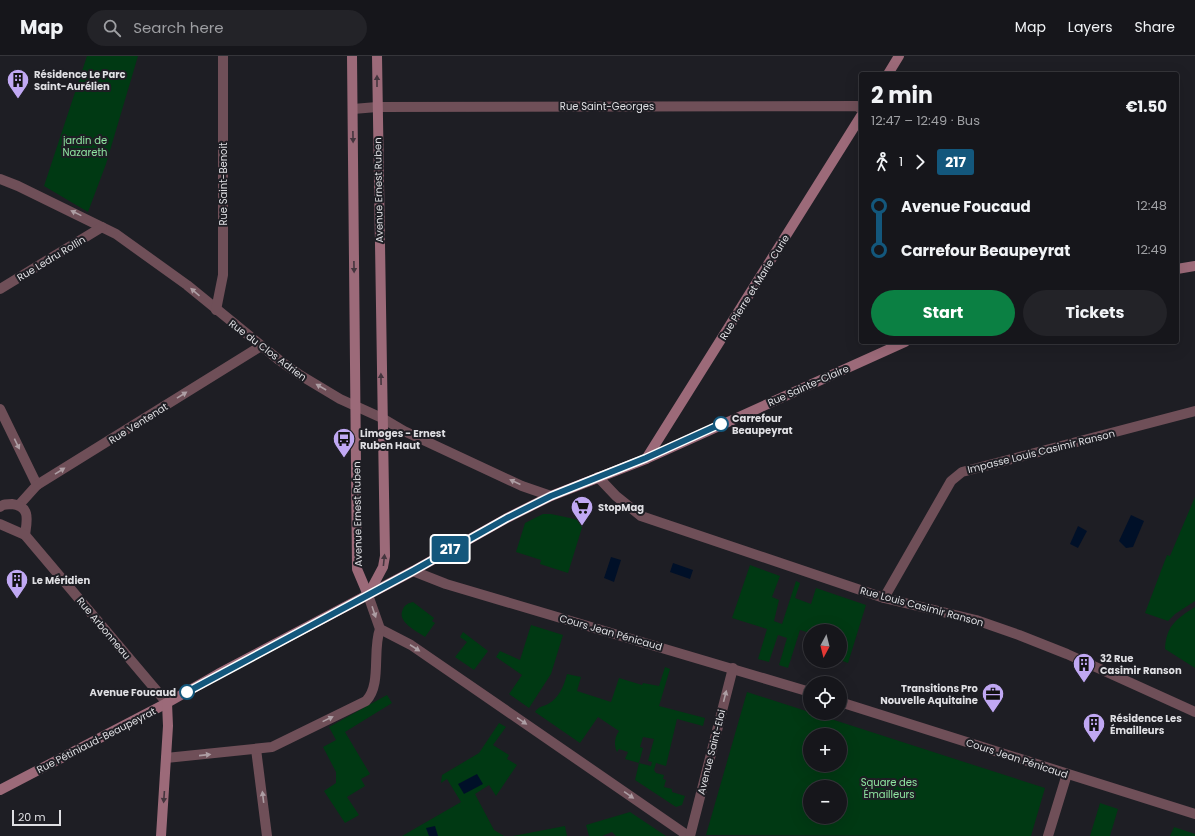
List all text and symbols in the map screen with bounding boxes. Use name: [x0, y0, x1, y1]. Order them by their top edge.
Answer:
search box: [87, 10, 367, 46]
text: Map: [20, 14, 63, 41]
icon: search: [101, 17, 123, 39]
text: Search here: [133, 17, 224, 38]
text: Map: [1015, 17, 1046, 37]
text: Layers: [1068, 17, 1112, 37]
text: Share: [1134, 17, 1175, 37]
building icon: Résidence Le Parc Saint-Aurélien: [5, 67, 31, 100]
place label: Résidence Le Parc Saint-Aurélien: [34, 67, 126, 94]
one-way arrow: [374, 74, 380, 87]
text: 2 min: [871, 80, 933, 111]
text: €1.50: [1126, 96, 1167, 117]
street label: Rue Saint-Georges: [560, 99, 654, 114]
text: 12:47 – 12:49 · Bus: [871, 111, 980, 130]
one-way arrow: [350, 131, 356, 144]
park label: jardin de Nazareth: [62, 133, 108, 160]
street label: Avenue Ernest Ruben: [370, 137, 387, 243]
street label: Rue Saint-Benoit: [216, 142, 231, 226]
icon: walk: [871, 151, 893, 173]
icon: forward: [909, 151, 931, 173]
text: 1: [899, 152, 903, 171]
text: 217: [945, 152, 966, 172]
text: Avenue Foucaud: [901, 196, 1031, 217]
text: 12:48: [1136, 196, 1167, 215]
one-way arrow: [70, 210, 81, 216]
street label: Rue Ledru Rollin: [14, 232, 88, 285]
street label: Rue Pierre et Marie Curie: [716, 232, 793, 343]
text: Carrefour Beaupeyrat: [901, 240, 1070, 261]
text: 12:49: [1136, 240, 1167, 259]
one-way arrow: [351, 261, 357, 274]
one-way arrow: [190, 288, 201, 297]
button: Start: [871, 290, 1015, 336]
button: Tickets: [1023, 290, 1167, 336]
street label: Rue du Clos Adrien: [226, 316, 310, 385]
street label: Rue Sainte-Claire: [765, 361, 851, 410]
one-way arrow: [378, 372, 384, 385]
one-way arrow: [315, 384, 327, 391]
one-way arrow: [176, 392, 188, 399]
street label: Rue Ventenat: [106, 399, 171, 448]
place label: Carrefour Beaupeyrat: [732, 411, 793, 438]
marker: Carrefour Beaupeyrat: [713, 416, 729, 432]
bus stop icon: Limoges - Ernest Ruben Haut: [331, 426, 357, 459]
place label: Limoges - Ernest Ruben Haut: [360, 426, 445, 453]
street label: Impasse Louis Casimir Ranson: [966, 426, 1117, 477]
one-way arrow: [14, 439, 20, 450]
street label: Avenue Ernest Ruben: [349, 461, 366, 567]
one-way arrow: [54, 468, 66, 475]
one-way arrow: [509, 479, 521, 485]
supermarket icon: StopMag: [569, 494, 595, 527]
place label: StopMag: [598, 500, 644, 515]
line badge: 217: [427, 536, 473, 562]
text: 217: [440, 539, 460, 559]
one-way arrow: [381, 554, 387, 566]
building icon: Le Méridien: [4, 567, 30, 600]
place label: Le Méridien: [32, 573, 91, 588]
street label: Rue Louis Casimir Ranson: [858, 583, 985, 630]
street label: Rue Arbonneau: [73, 594, 134, 663]
one-way arrow: [371, 607, 377, 619]
street label: Cours Jean Pénicaud: [558, 611, 664, 654]
north arrow: [803, 624, 847, 668]
map controls: [803, 624, 847, 824]
one-way arrow: [409, 644, 420, 652]
building icon: 32 Rue Casimir Ranson: [1071, 651, 1097, 684]
place label: 32 Rue Casimir Ranson: [1100, 651, 1182, 678]
button: locate: [803, 676, 847, 720]
place label: Transitions Pro Nouvelle Aquitaine: [880, 681, 979, 708]
office icon: Transitions Pro Nouvelle Aquitaine: [980, 681, 1006, 714]
marker: Avenue Foucaud: [179, 684, 195, 700]
place label: Avenue Foucaud: [90, 685, 176, 700]
one-way arrow: [722, 690, 728, 702]
street label: Rue Pétiniaud-Beaupeyrat: [34, 704, 159, 777]
street label: Avenue Saint-Eloi: [694, 708, 729, 796]
building icon: Résidence Les Émailleurs: [1081, 711, 1107, 744]
place label: Résidence Les Émailleurs: [1110, 711, 1182, 738]
one-way arrow: [322, 716, 334, 722]
one-way arrow: [517, 717, 527, 725]
button: +: [803, 728, 847, 772]
street label: Cours Jean Pénicaud: [964, 735, 1070, 782]
one-way arrow: [199, 752, 211, 758]
park label: Square des Émailleurs: [861, 775, 917, 802]
button: −: [803, 780, 847, 824]
one-way arrow: [160, 791, 167, 803]
one-way arrow: [259, 791, 266, 803]
one-way arrow: [624, 791, 634, 799]
scale bar: [12, 808, 61, 827]
text: 20 m: [18, 809, 46, 825]

